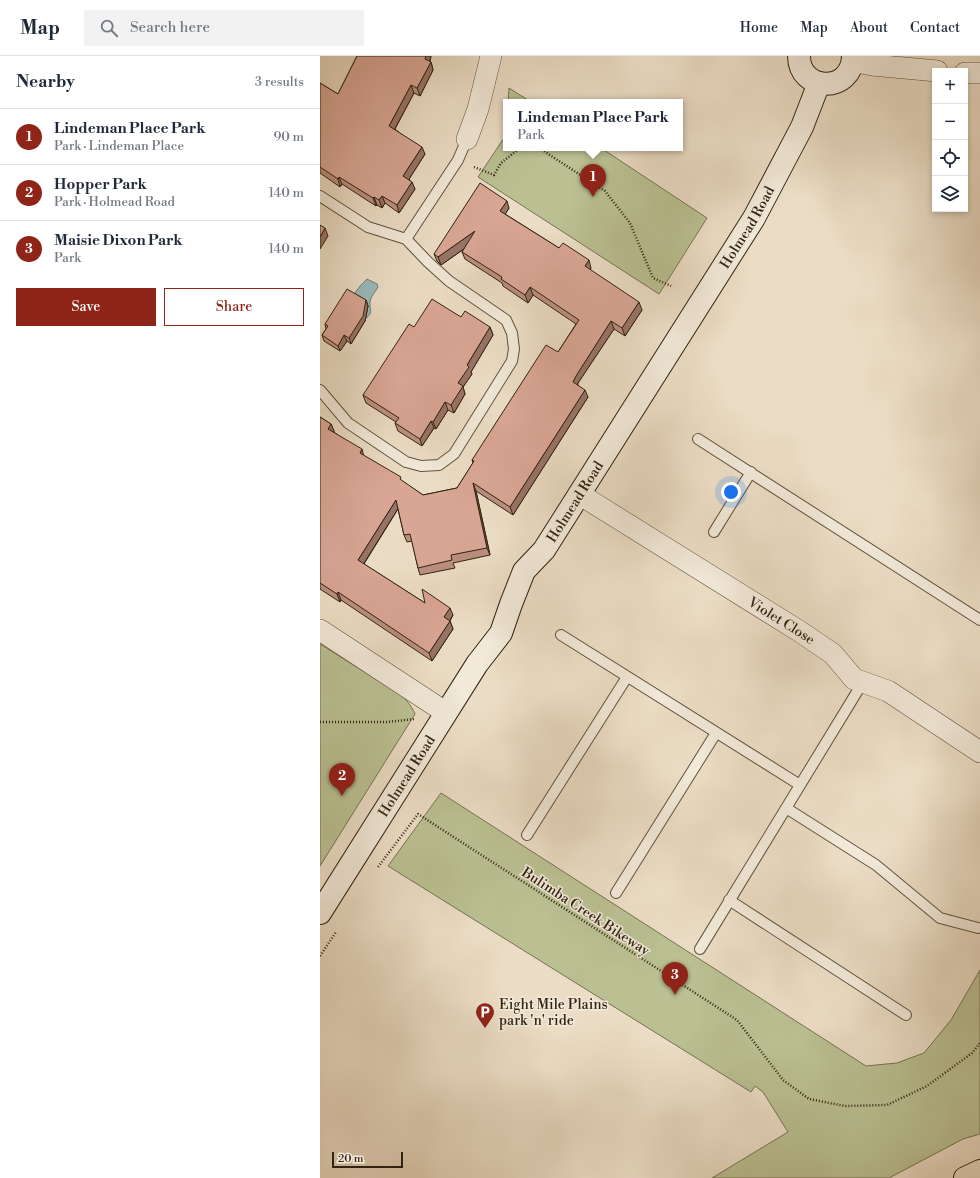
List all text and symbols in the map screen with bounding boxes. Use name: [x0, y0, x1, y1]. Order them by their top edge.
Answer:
search box: [84, 10, 364, 46]
text: Map: [20, 16, 60, 40]
icon: search: [98, 17, 120, 39]
text: Search here: [130, 18, 210, 37]
text: Home: [740, 19, 778, 37]
text: Map: [800, 19, 828, 37]
text: About: [850, 19, 888, 37]
text: Contact: [910, 19, 960, 37]
map controls: [932, 68, 968, 212]
button: +: [932, 68, 968, 104]
text: Nearby: [16, 71, 75, 93]
text: 3 results: [255, 74, 304, 90]
popup: [503, 99, 683, 151]
button: −: [932, 104, 968, 140]
text: Lindeman Place Park: [517, 108, 669, 127]
text: Lindeman Place Park: [54, 119, 205, 138]
text: Park: [517, 127, 544, 143]
text: 1: [26, 129, 32, 145]
text: 90 m: [273, 129, 304, 145]
text: Park · Lindeman Place: [54, 138, 184, 154]
button: locate: [932, 140, 968, 176]
pin: 1: [580, 164, 606, 197]
text: Hopper Park: [54, 175, 147, 194]
button: layers: [932, 176, 968, 212]
street label: Holmead Road: [716, 183, 779, 272]
text: 2: [25, 185, 33, 201]
text: 140 m: [268, 185, 304, 201]
text: Park · Holmead Road: [54, 194, 175, 210]
text: Maisie Dixon Park: [54, 231, 183, 250]
text: 3: [25, 241, 33, 257]
text: 140 m: [268, 241, 304, 257]
text: Park: [54, 250, 81, 266]
button: Save: [16, 288, 156, 326]
button: Share: [164, 288, 304, 326]
street label: Holmead Road: [543, 458, 608, 546]
your location: [721, 482, 741, 502]
street label: Violet Close: [744, 593, 818, 649]
street label: Holmead Road: [375, 732, 440, 821]
pin: 2: [329, 763, 355, 796]
street label: Bulimba Creek Bikeway: [517, 863, 653, 960]
pin: 3: [662, 962, 688, 995]
place label: Eight Mile Plains park 'n' ride: [499, 996, 608, 1030]
parking icon: Eight Mile Plains park 'n' ride: [474, 1001, 496, 1029]
scale bar: [332, 1150, 403, 1169]
text: 20 m: [338, 1152, 363, 1166]

